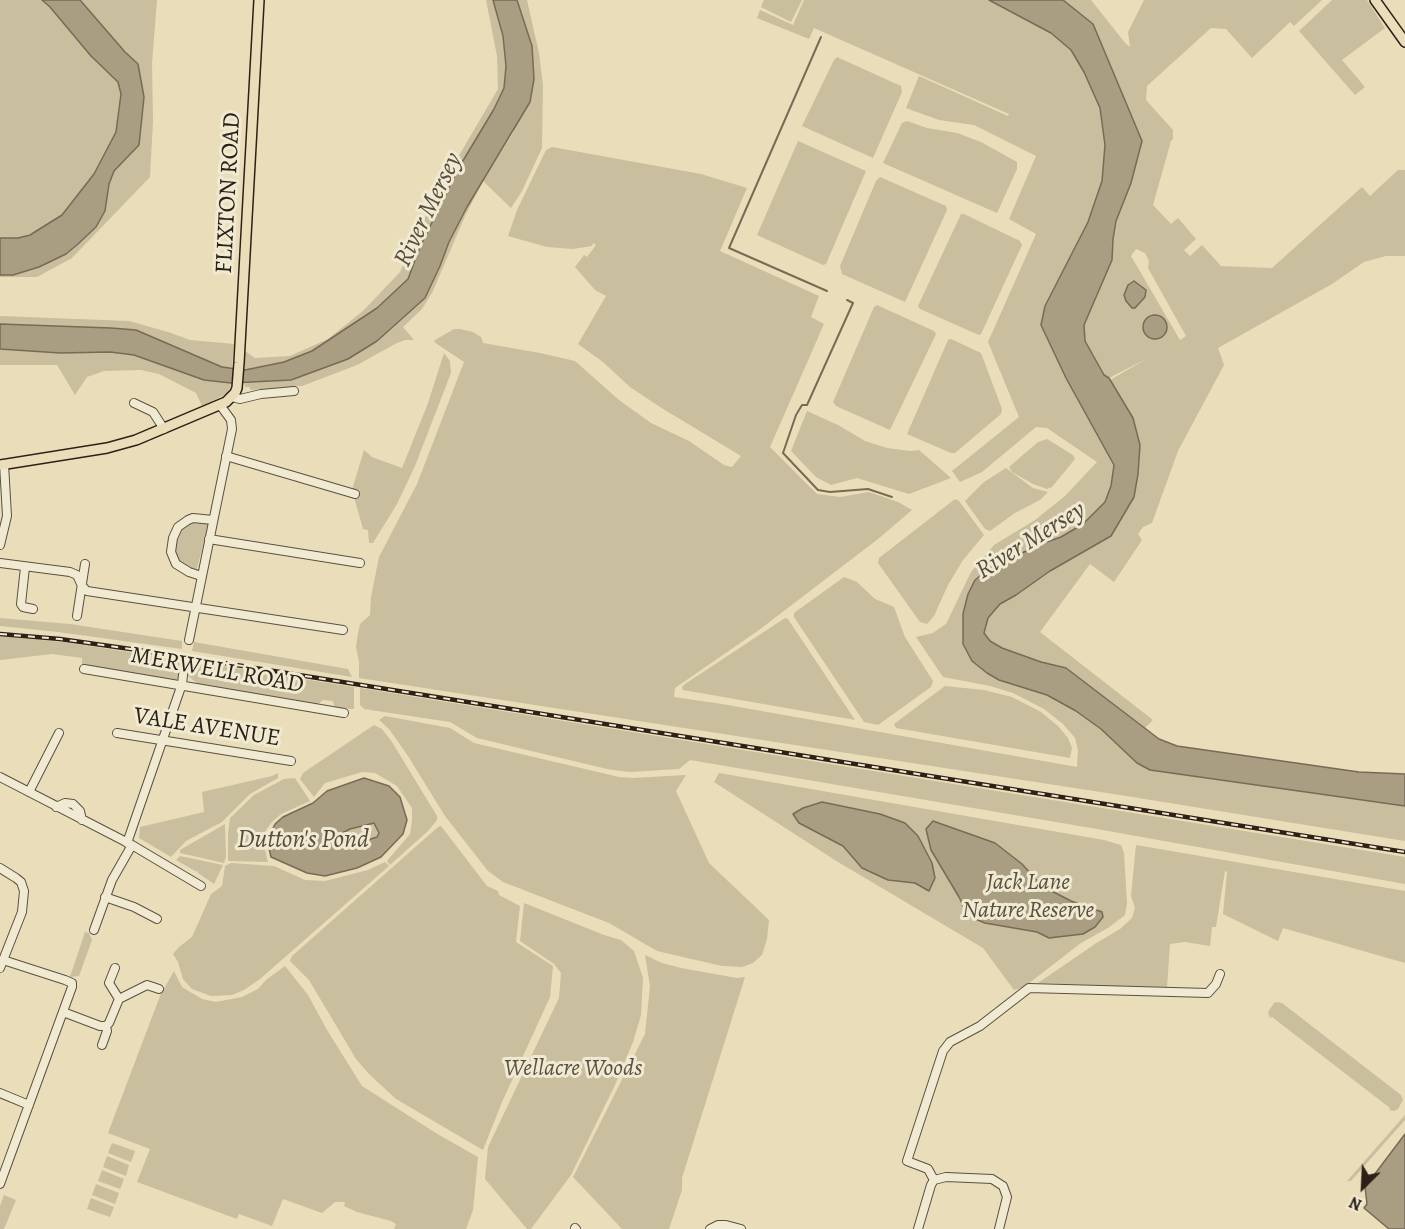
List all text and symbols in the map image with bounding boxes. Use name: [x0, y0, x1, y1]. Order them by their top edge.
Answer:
street label: FLIXTON ROAD: [210, 112, 248, 274]
water label: River Mersey: [388, 148, 470, 272]
water label: River Mersey: [970, 495, 1092, 587]
street label: MERWELL ROAD: [128, 642, 306, 700]
street label: VALE AVENUE: [132, 702, 282, 754]
water label: Dutton's Pond: [237, 825, 369, 857]
park label: Jack Lane Nature Reserve: [962, 869, 1094, 925]
park label: Wellacre Woods: [504, 1055, 642, 1083]
north arrow: [1333, 1157, 1393, 1217]
text: N: [1346, 1191, 1365, 1216]

